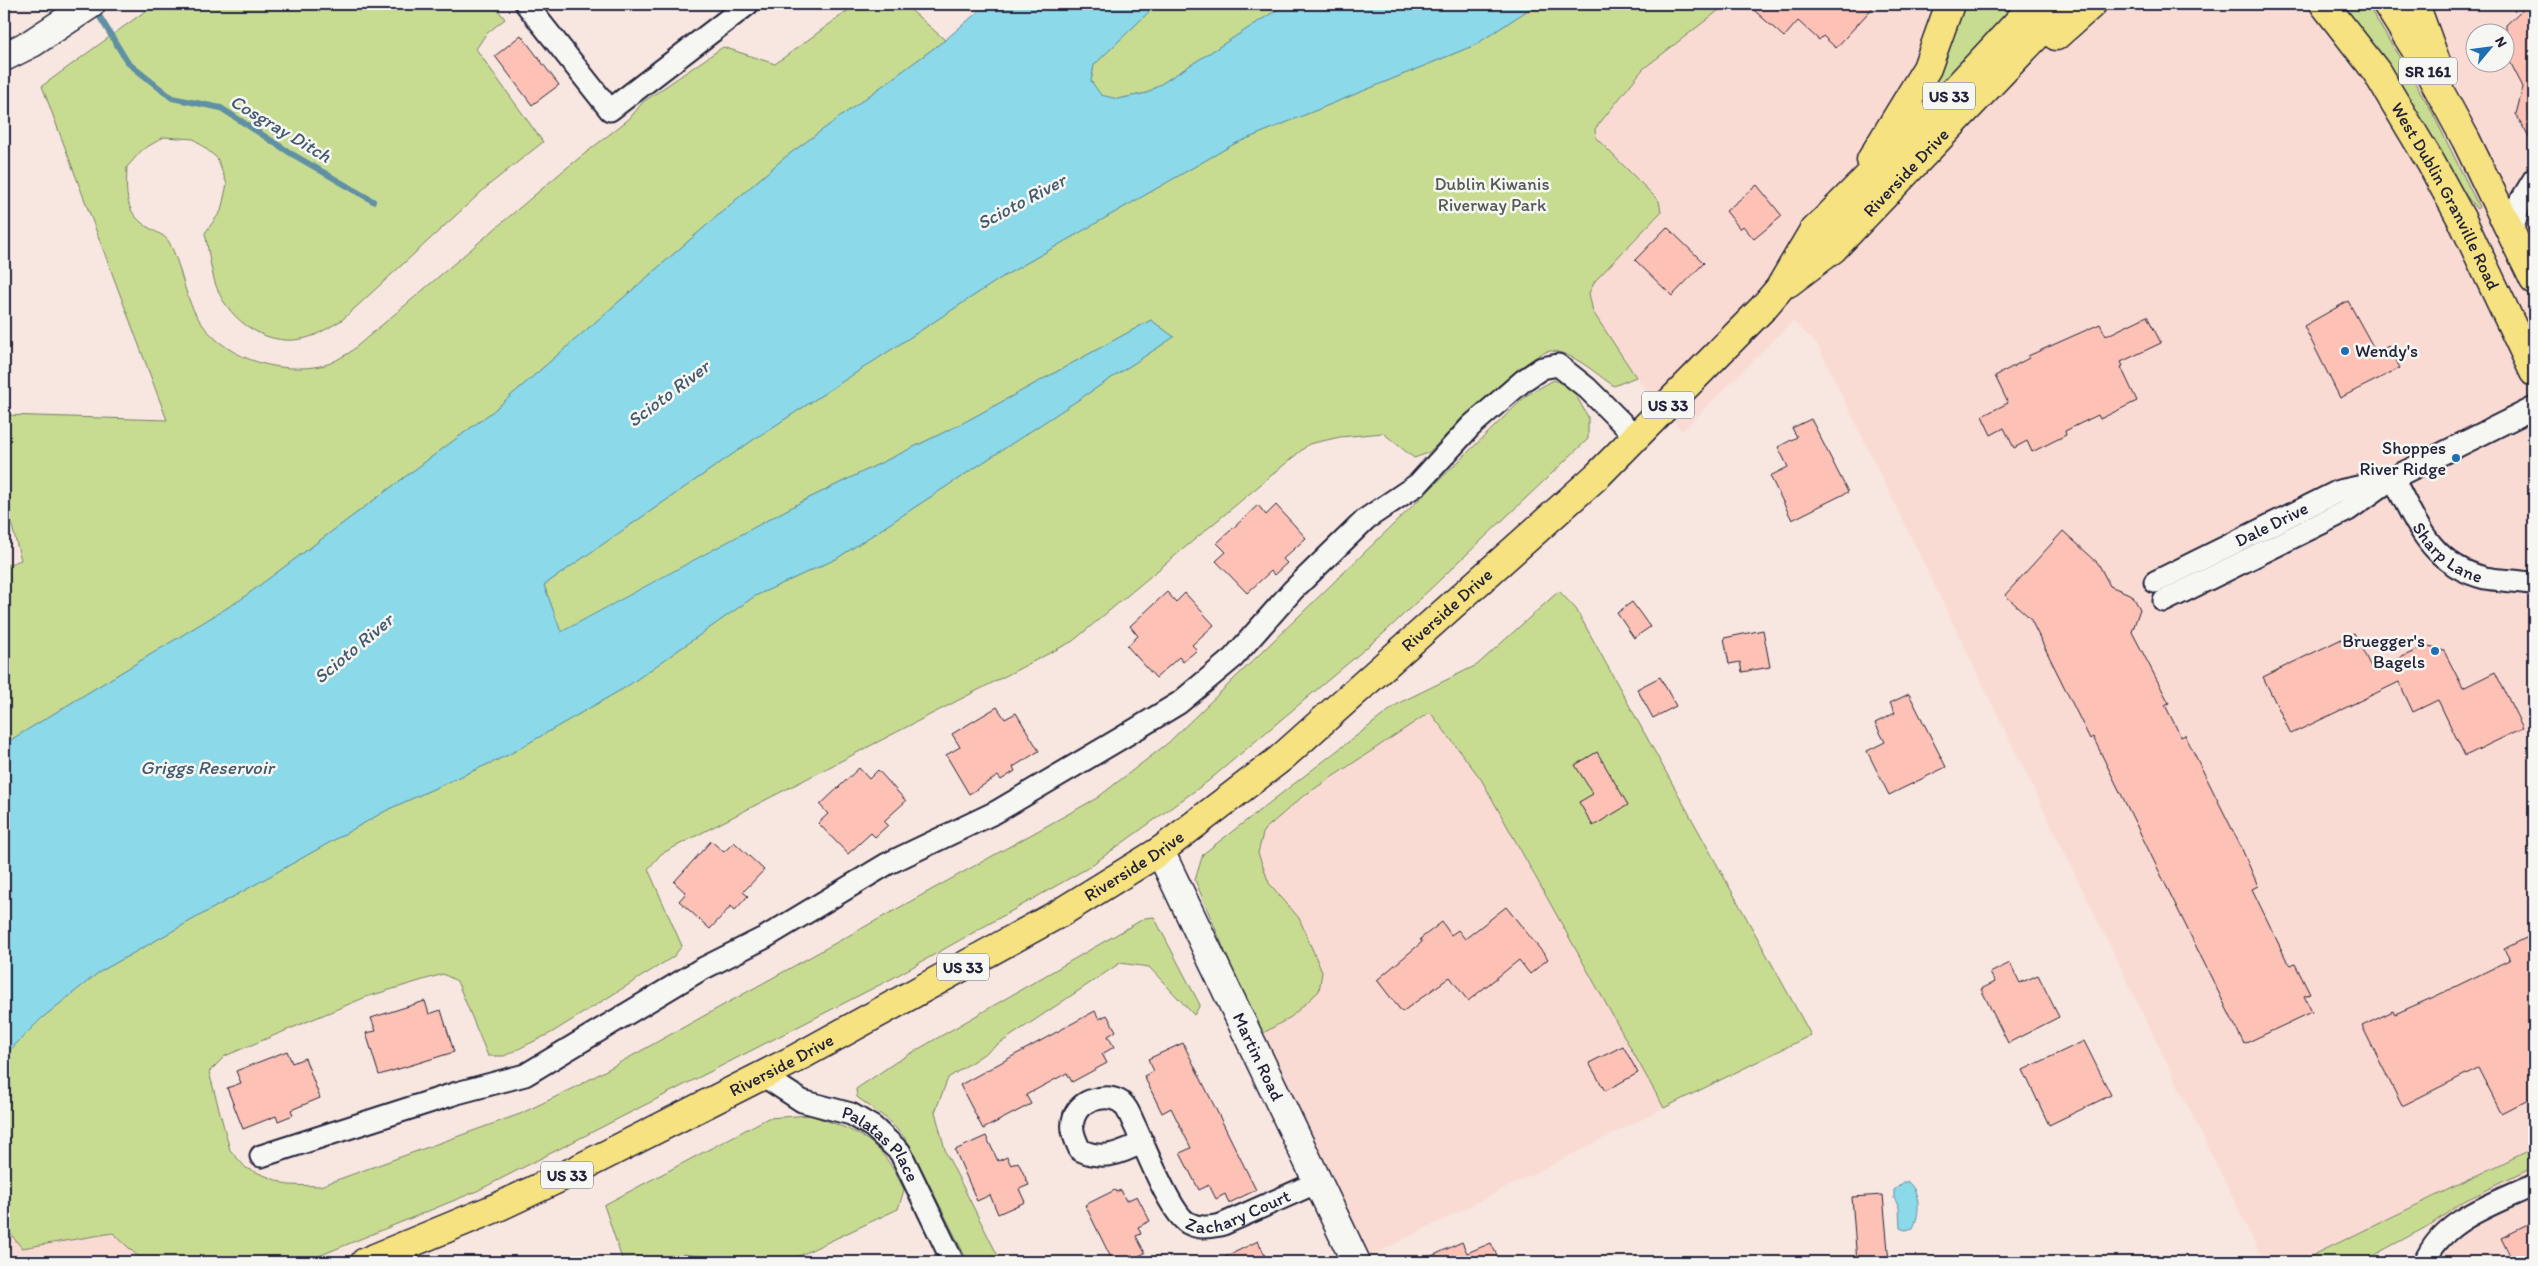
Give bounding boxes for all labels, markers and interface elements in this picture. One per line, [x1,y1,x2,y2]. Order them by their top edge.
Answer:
north arrow [2466,22,2516,72]
text: N [2491,34,2511,50]
road number: SR 161 [2399,58,2457,84]
road number: US 33 [1923,82,1975,110]
water label: Cosgray Ditch [226,89,336,168]
street label: West Dublin Granville Road [2386,98,2505,294]
street label: Riverside Drive [1858,124,1954,222]
water label: Scioto River [973,167,1072,234]
park label: Dublin Kiwanis Riverway Park [1434,173,1550,216]
place label: Wendy's [2355,340,2418,362]
marker: Wendy's [2339,345,2351,357]
water label: Scioto River [623,354,716,432]
road number: US 33 [1642,392,1694,418]
place label: Shoppes River Ridge [2359,437,2446,480]
marker: Shoppes River Ridge [2450,452,2462,464]
street label: Dale Drive [2231,497,2312,552]
street label: Sharp Lane [2408,518,2485,588]
street label: Riverside Drive [1397,564,1497,656]
water label: Scioto River [309,607,400,688]
place label: Bruegger's Bagels [2342,630,2425,673]
marker: Bruegger's Bagels [2429,645,2441,657]
water label: Griggs Reservoir [140,756,276,779]
street label: Riverside Drive [1080,826,1188,906]
road number: US 33 [937,954,989,980]
street label: Martin Road [1228,1009,1289,1105]
street label: Riverside Drive [726,1029,838,1101]
street label: Palatas Place [840,1101,924,1185]
road number: US 33 [541,1162,593,1188]
street label: Zachary Court [1182,1185,1294,1238]

